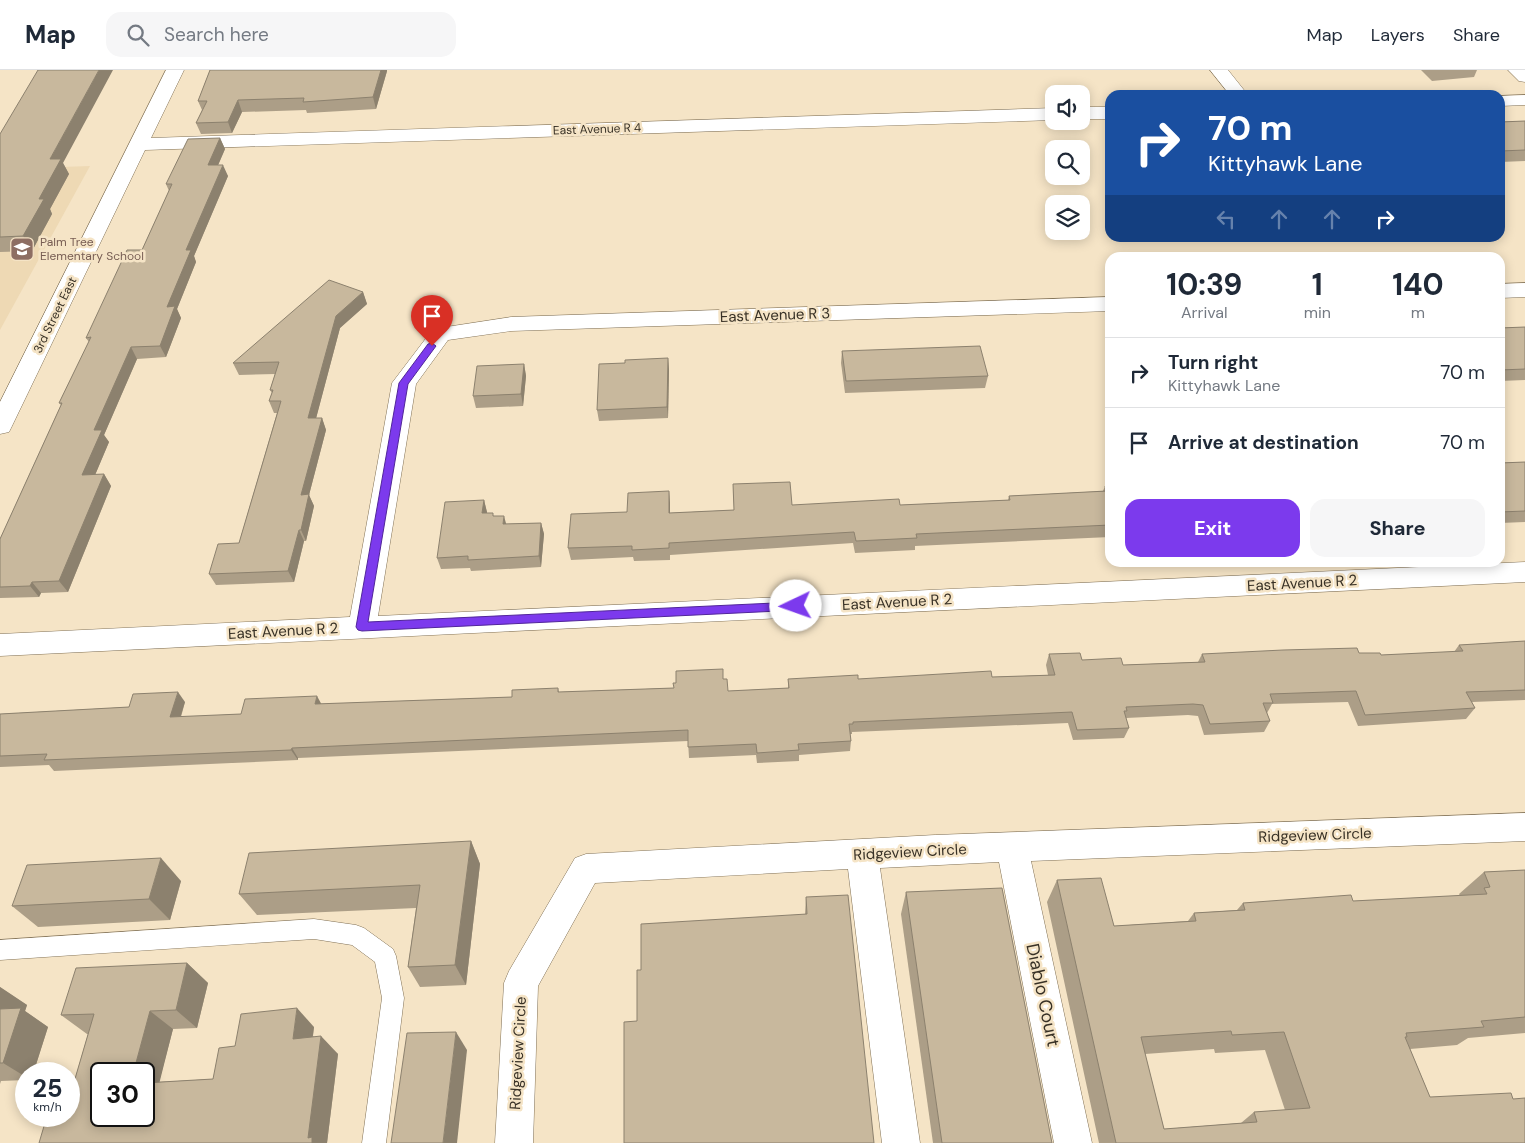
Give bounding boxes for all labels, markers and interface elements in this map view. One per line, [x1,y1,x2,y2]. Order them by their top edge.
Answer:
search box [106,12,456,57]
text: Map [25,19,76,50]
icon: search [124,21,152,49]
text: Search here [164,22,269,47]
text: Map [1307,23,1343,47]
text: Layers [1371,23,1425,47]
text: Share [1453,23,1500,47]
map controls [1045,85,1090,240]
button: sound [1045,85,1090,130]
text: 70 m [1208,105,1292,151]
icon: right [1125,110,1190,175]
street label: East Avenue R 4 [552,119,642,139]
button: search [1045,140,1090,185]
text: Kittyhawk Lane [1208,149,1362,178]
button: layers [1045,195,1090,240]
icon: left [1212,205,1240,233]
icon: ahead [1265,205,1293,233]
icon: ahead [1318,205,1346,233]
icon: right [1371,205,1399,233]
place label: Palm Tree Elementary School [40,234,144,264]
school or university icon: Palm Tree Elementary School [9,236,35,262]
text: 10:39 [1166,265,1242,304]
text: 1 [1312,265,1323,304]
text: 140 [1392,265,1444,304]
street label: 3rd Street East [30,274,81,356]
pin [411,295,453,346]
icon: arrive [418,302,446,330]
text: Arrival [1181,302,1228,323]
text: min [1304,302,1331,323]
text: m [1411,302,1425,323]
street label: East Avenue R 3 [719,303,831,327]
text: Turn right [1168,350,1258,375]
icon: right [1125,359,1153,387]
text: 70 m [1440,360,1485,385]
text: Kittyhawk Lane [1168,375,1280,396]
icon: arrive [1125,429,1153,457]
text: Arrive at destination [1168,430,1359,455]
text: 70 m [1440,430,1485,455]
button: Exit [1125,499,1300,557]
button: Share [1310,499,1485,557]
street label: East Avenue R 2 [1246,570,1358,596]
position arrow [769,579,821,631]
street label: East Avenue R 2 [841,589,953,615]
street label: East Avenue R 2 [227,618,339,644]
street label: Ridgeview Circle [1258,823,1372,847]
street label: Ridgeview Circle [853,839,967,865]
street label: Diablo Court [1020,941,1066,1049]
street label: Ridgeview Circle [505,996,531,1110]
speed limit sign: 30 [90,1062,155,1127]
text: 25 [33,1072,62,1105]
text: km/h [33,1099,62,1115]

